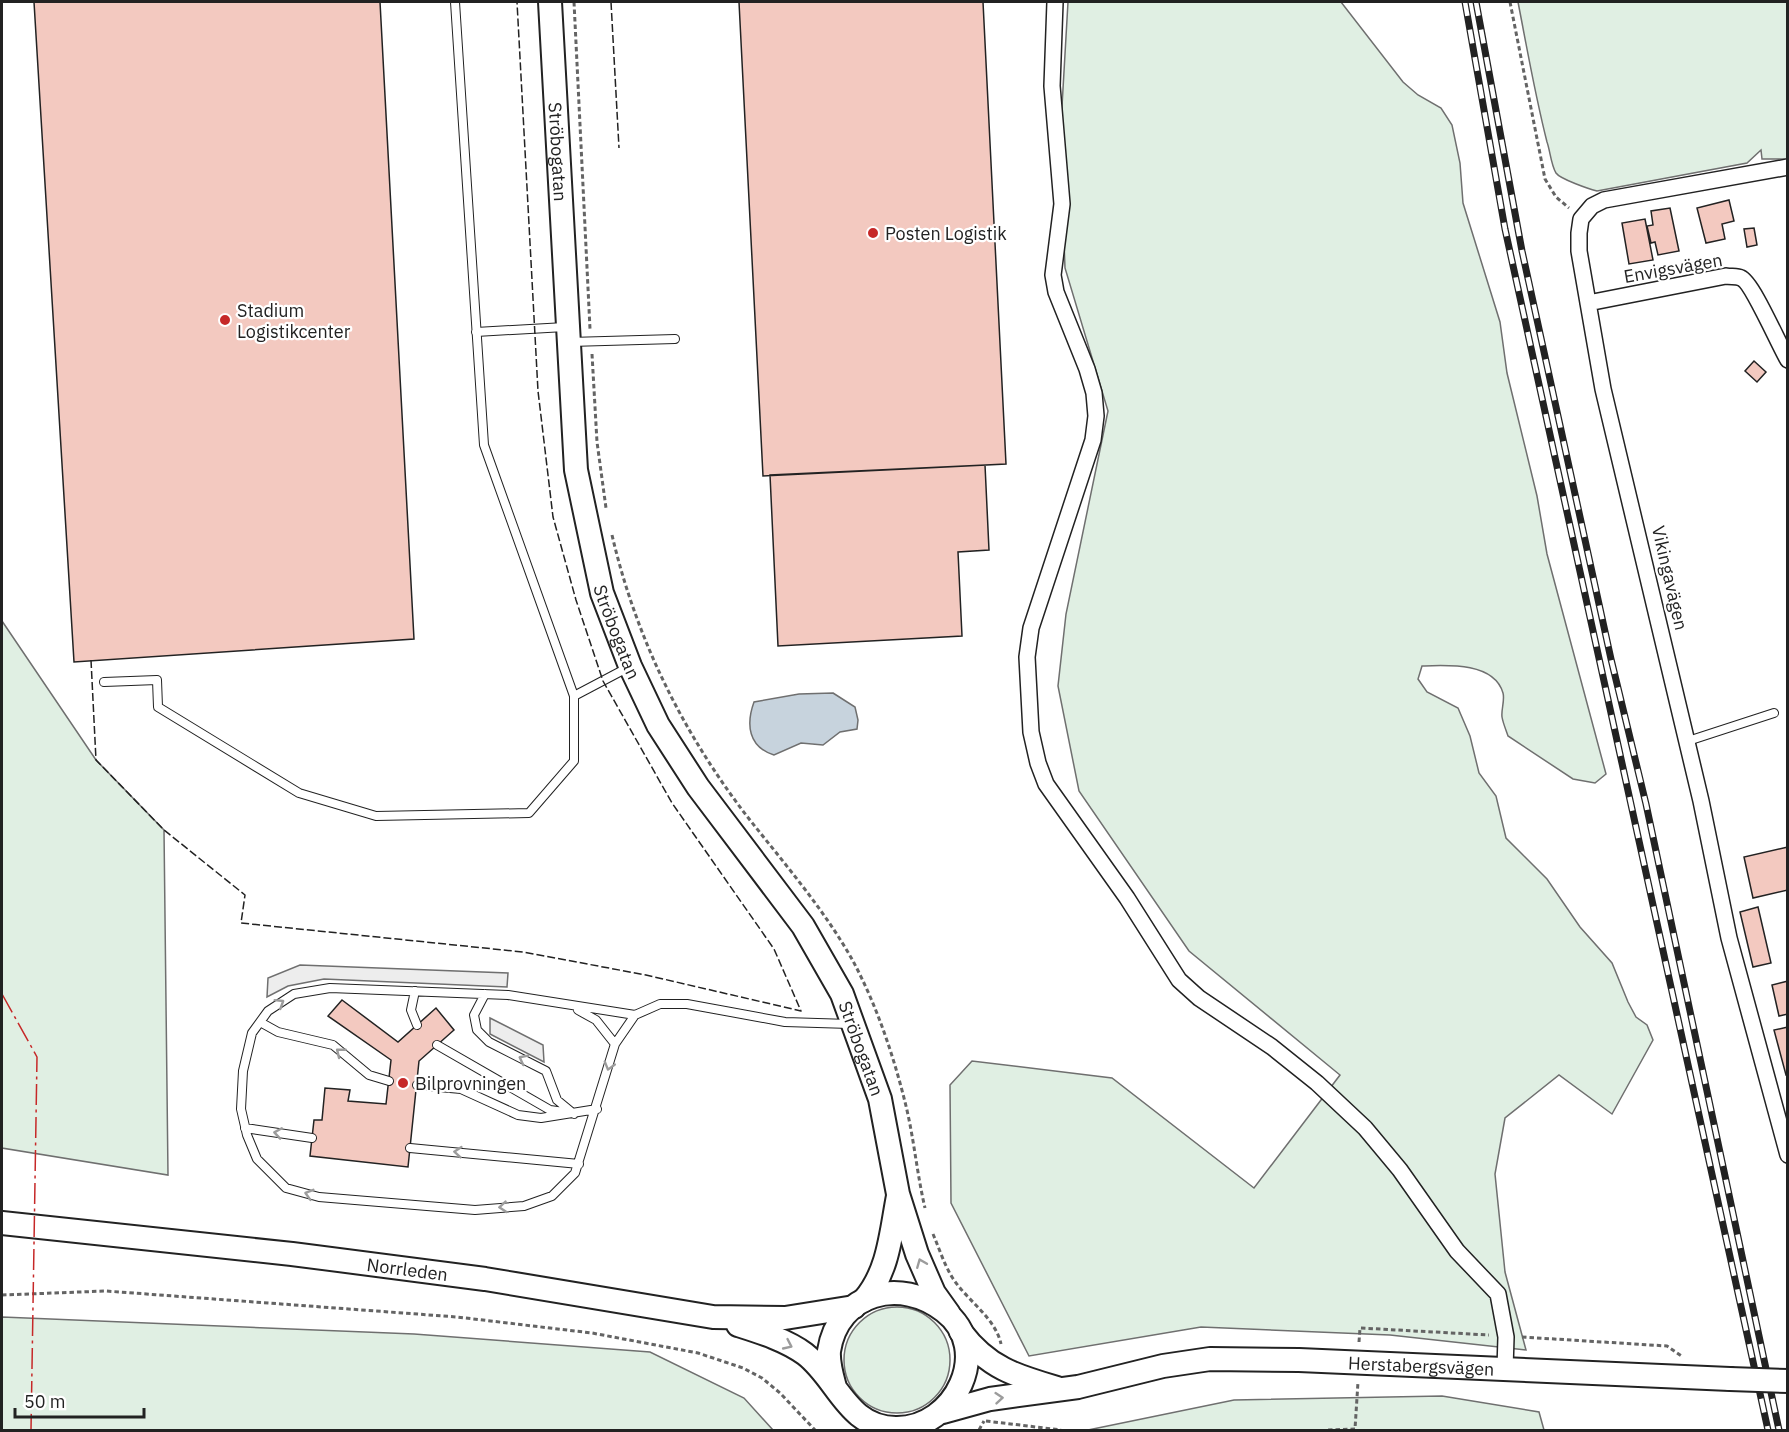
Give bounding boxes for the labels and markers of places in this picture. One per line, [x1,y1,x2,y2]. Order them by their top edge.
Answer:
place label: Posten Logistik [885,222,1007,245]
marker: Posten Logistik [866,226,880,240]
place label: Stadium Logistikcenter [237,299,351,343]
marker: Stadium Logistikcenter [218,313,232,327]
place label: Bilprovningen [415,1072,526,1095]
marker: Bilprovningen [396,1076,410,1090]

